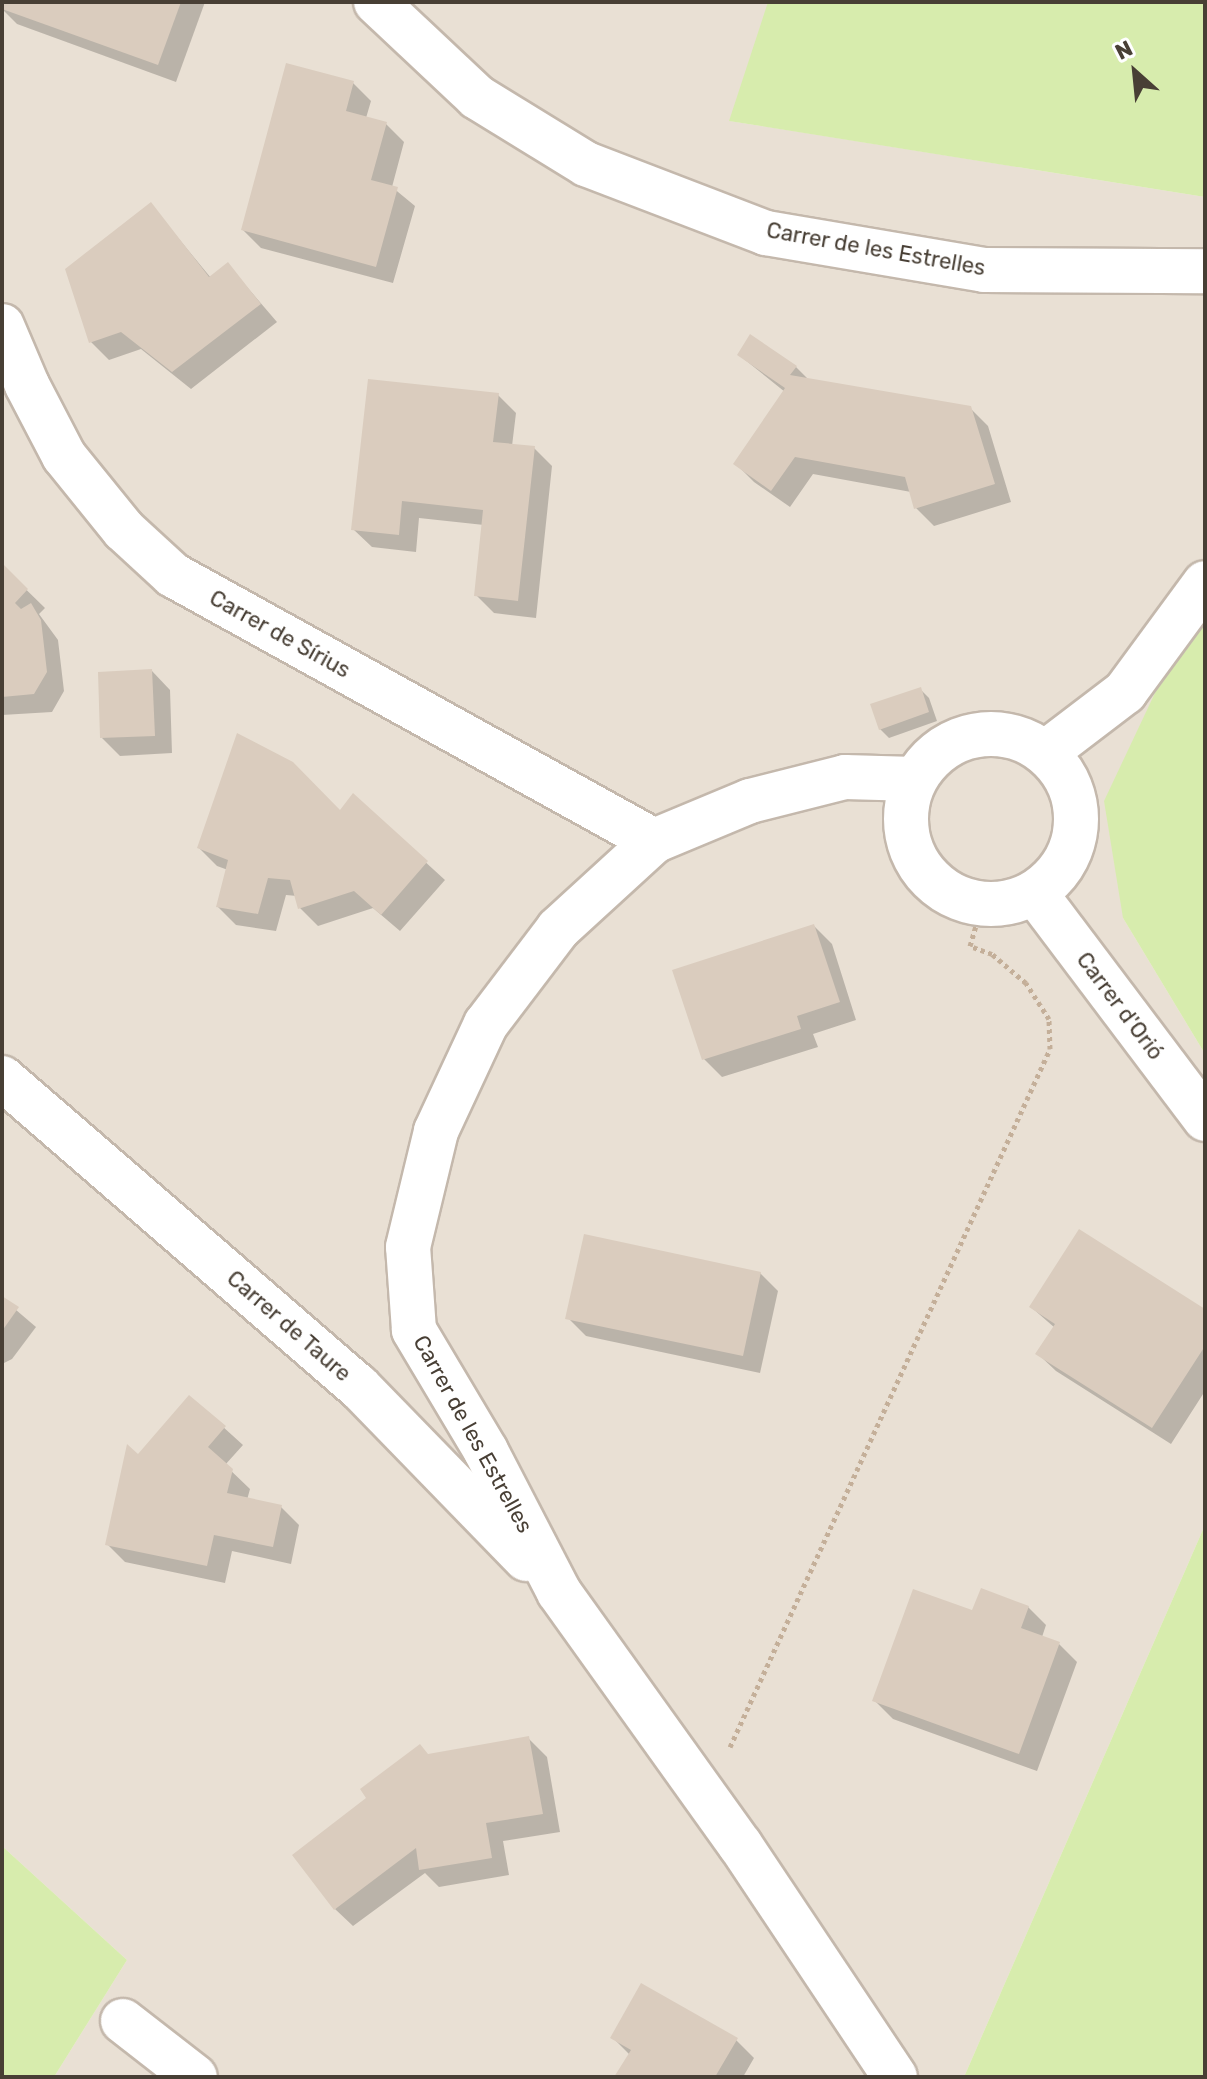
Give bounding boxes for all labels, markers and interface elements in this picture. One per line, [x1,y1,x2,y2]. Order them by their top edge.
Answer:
north arrow [1095,32,1175,112]
text: N [1111,35,1137,66]
street label: Carrer de les Estrelles [764,217,988,281]
street label: Carrer de Sírius [205,584,355,684]
street label: Carrer d'Orió [1071,947,1169,1065]
street label: Carrer de Taure [221,1265,357,1387]
street label: Carrer de les Estrelles [408,1330,538,1538]

